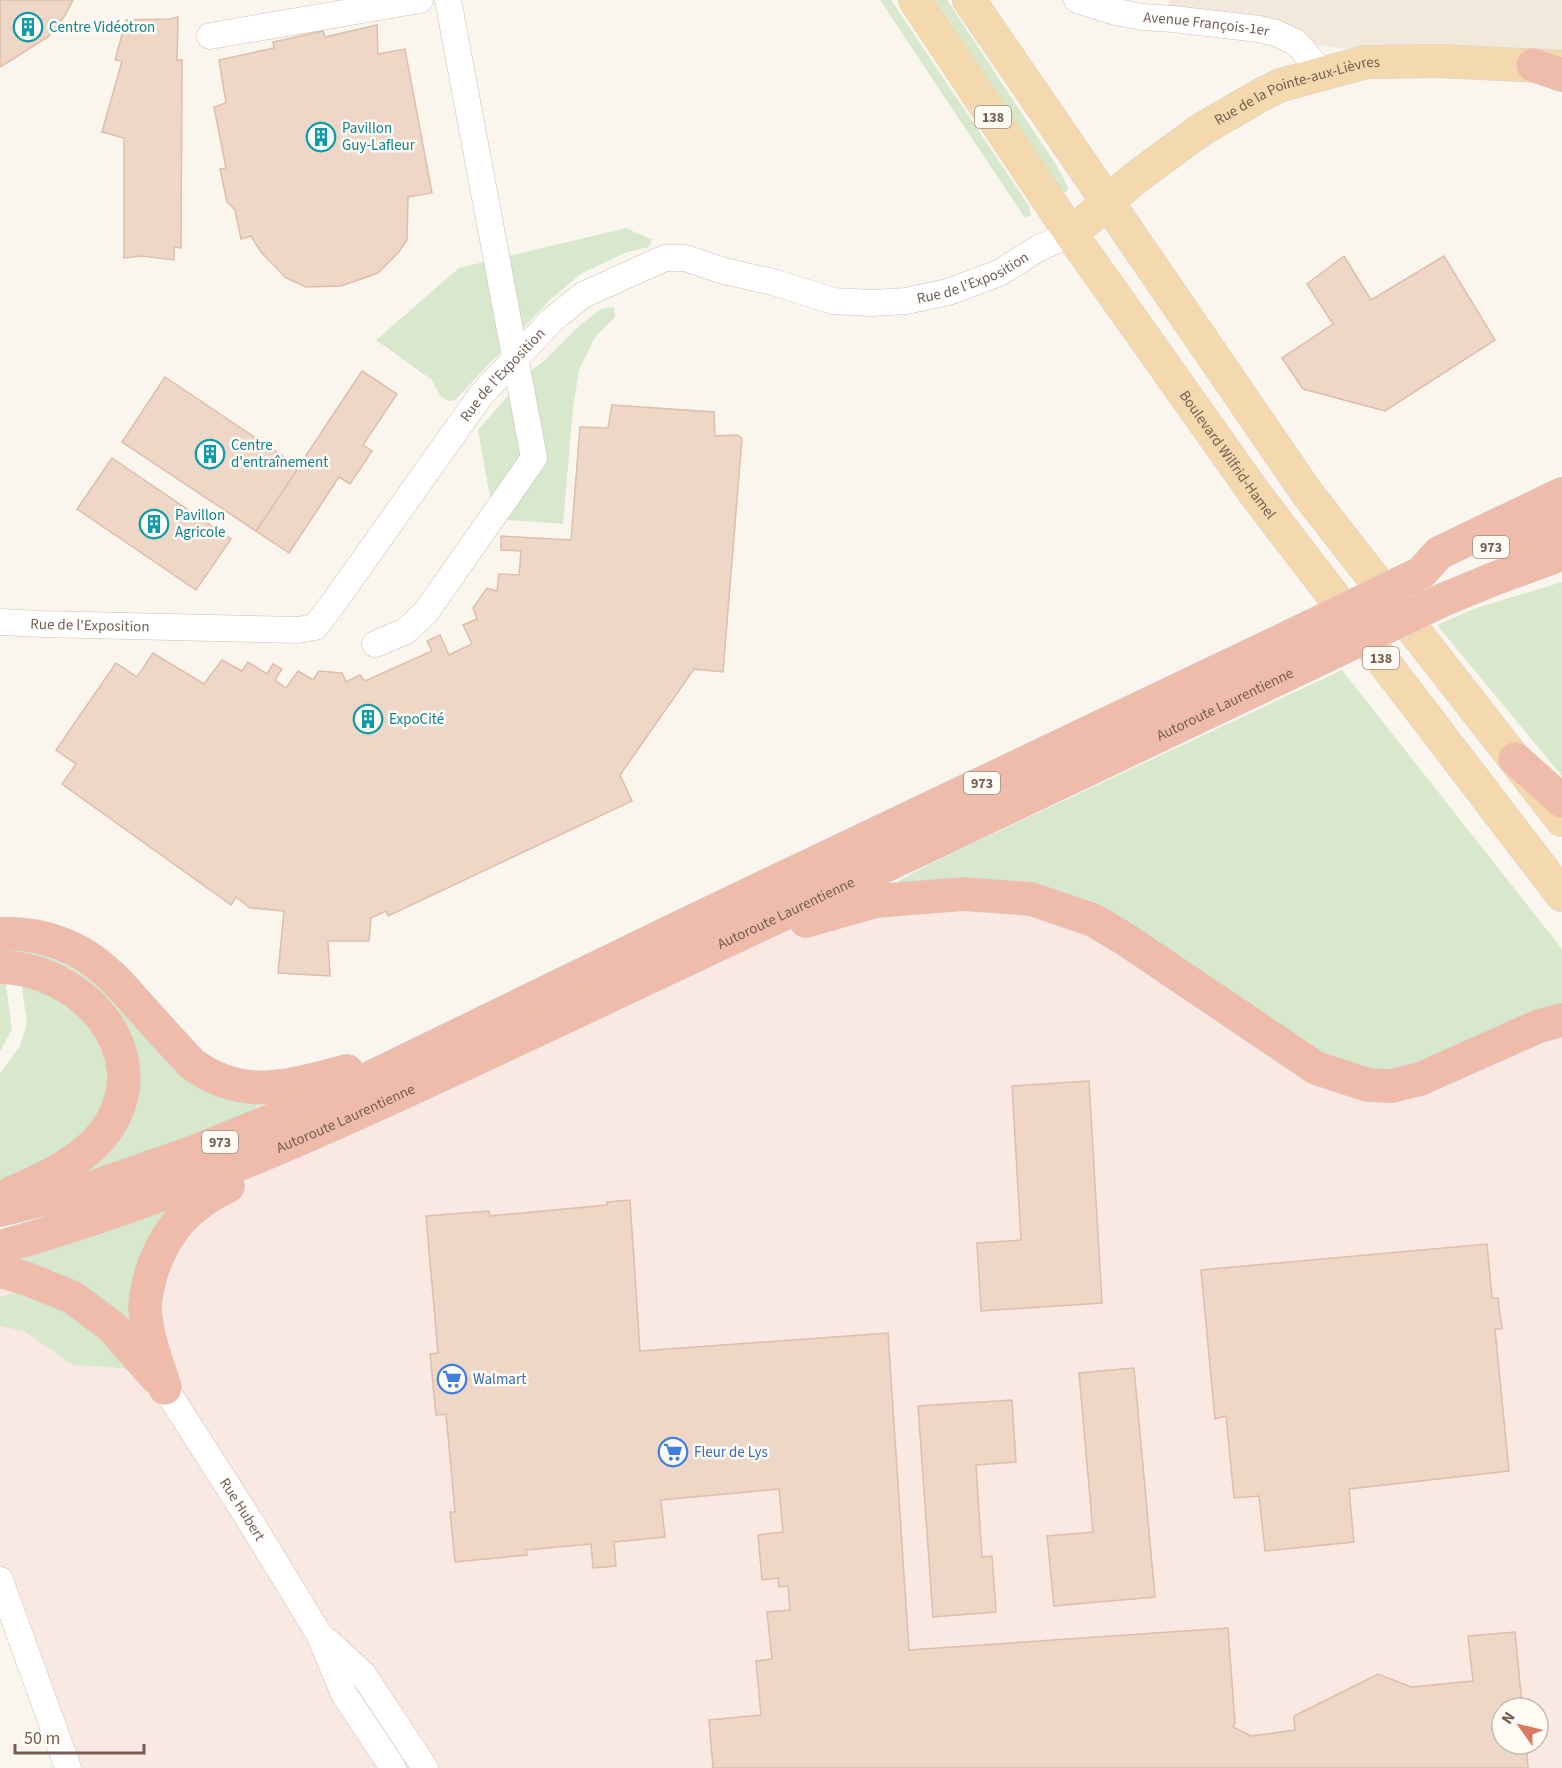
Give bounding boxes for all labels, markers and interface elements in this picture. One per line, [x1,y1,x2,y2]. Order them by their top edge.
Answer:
street label: Avenue François-1er [1143,7,1272,42]
building icon: Centre Vidéotron [12,11,44,43]
place label: Centre Vidéotron [49,17,155,38]
street label: Rue de la Pointe-aux-Lièvres [1210,52,1380,131]
road number: 138 [975,106,1011,128]
place label: Pavillon Guy-Lafleur [342,118,416,156]
building icon: Pavillon Guy-Lafleur [305,121,337,153]
street label: Rue de l'Exposition [915,247,1033,309]
street label: Rue de l'Exposition [455,324,550,426]
street label: Boulevard Wilfrid-Hamel [1174,386,1281,524]
place label: Centre d'entraînement [231,435,328,473]
building icon: Centre d'entraînement [194,438,226,470]
place label: Pavillon Agricole [175,505,226,543]
building icon: Pavillon Agricole [138,508,170,540]
road number: 973 [1473,536,1509,558]
street label: Rue de l'Exposition [30,613,150,638]
road number: 138 [1363,647,1399,669]
street label: Autoroute Laurentienne [1153,663,1297,746]
building icon: ExpoCité [352,703,384,735]
place label: ExpoCité [389,709,444,730]
road number: 973 [964,772,1000,794]
street label: Autoroute Laurentienne [714,872,858,955]
street label: Autoroute Laurentienne [273,1079,418,1159]
road number: 973 [202,1131,238,1153]
supermarket icon: Walmart [436,1363,468,1395]
place label: Walmart [473,1369,526,1390]
supermarket icon: Fleur de Lys [657,1436,689,1468]
place label: Fleur de Lys [694,1442,768,1463]
street label: Rue Hubert [214,1474,270,1545]
north arrow [1490,1696,1550,1756]
text: N [1496,1708,1520,1729]
scale bar [15,1717,144,1755]
text: 50 m [24,1726,60,1751]

